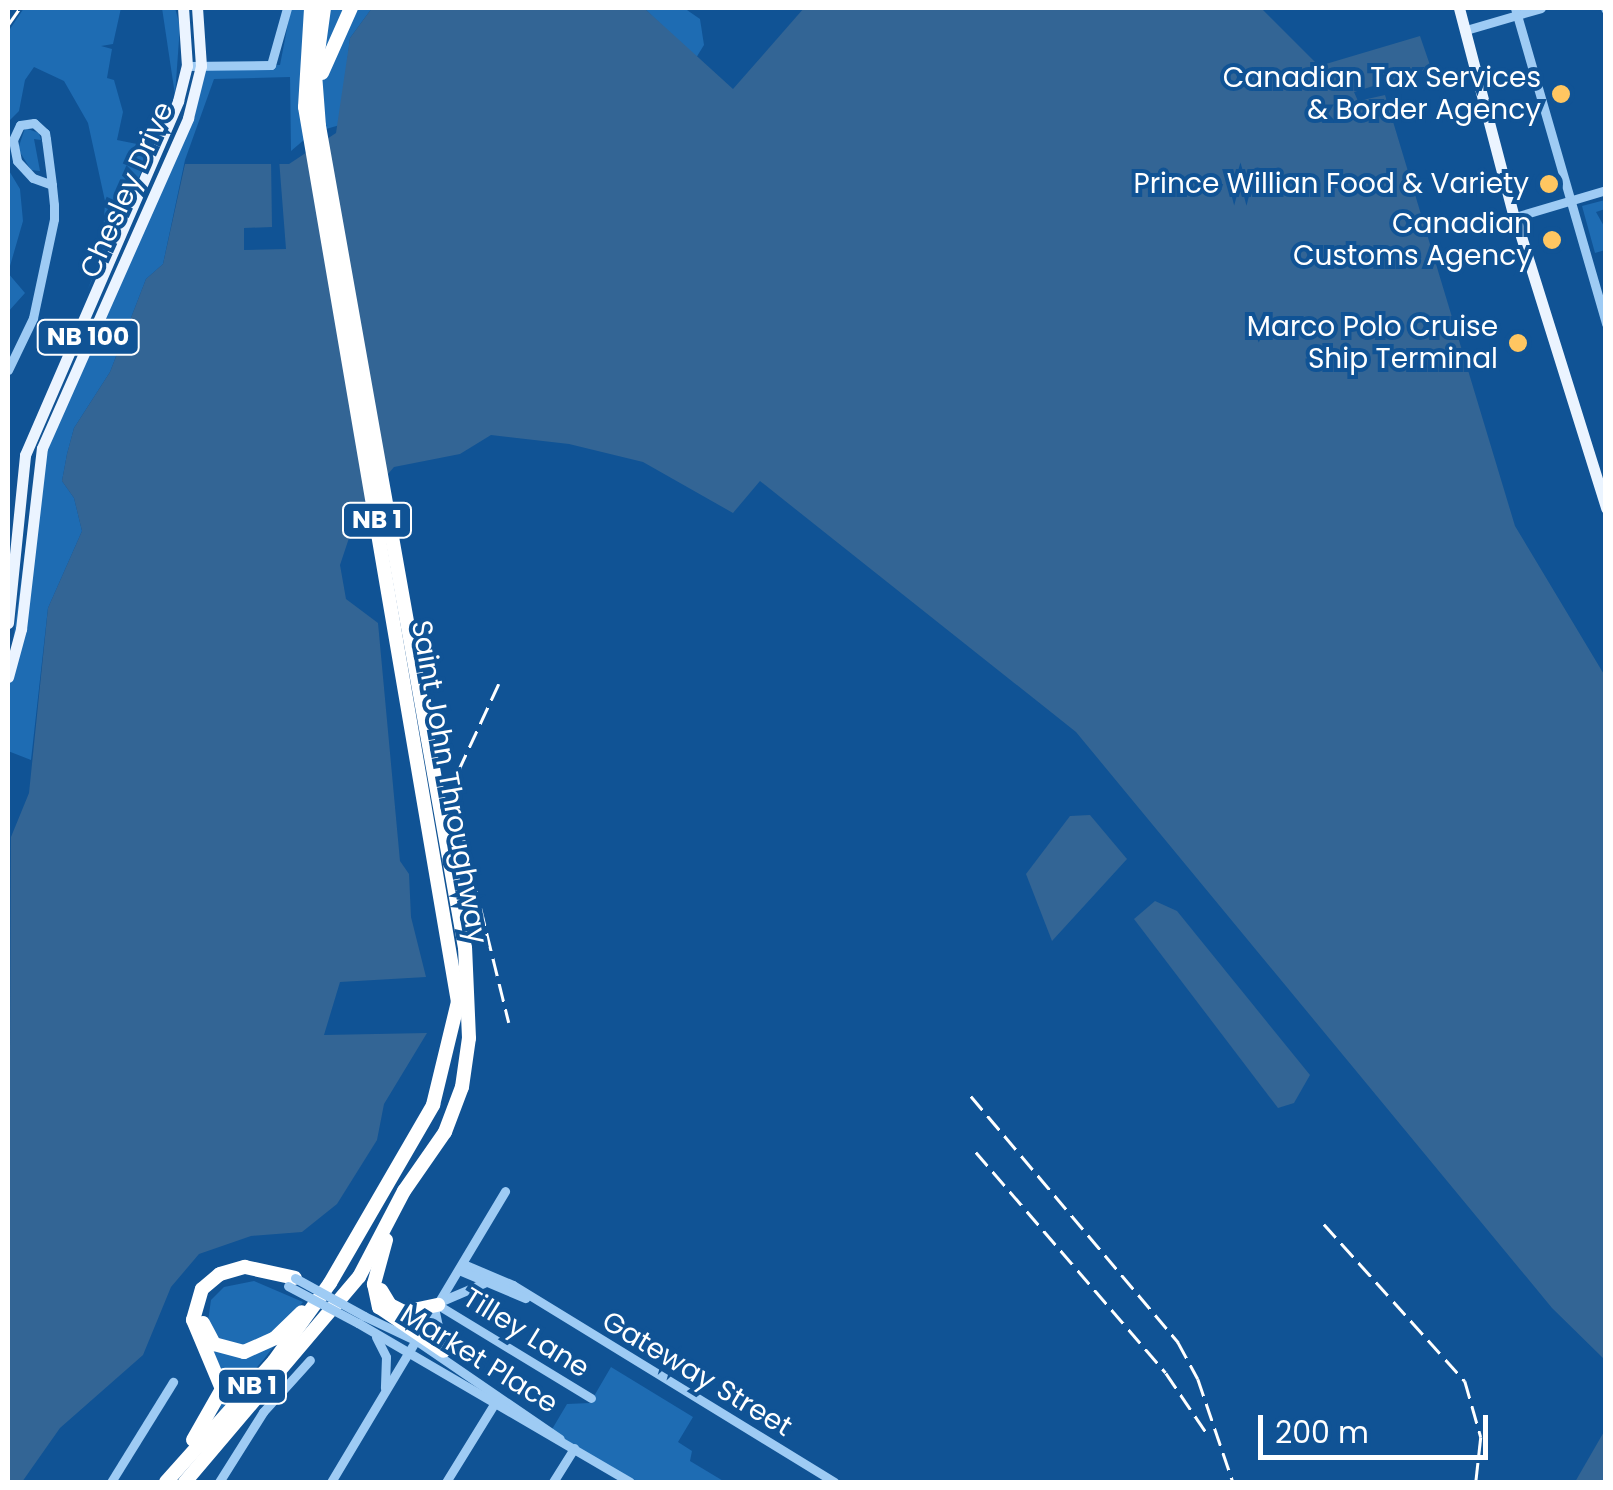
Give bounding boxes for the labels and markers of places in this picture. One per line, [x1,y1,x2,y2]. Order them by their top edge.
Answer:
place label: Canadian Tax Services & Border Agency [1223,61,1541,127]
marker: Canadian Tax Services & Border Agency [1550,83,1572,105]
place label: Prince Willian Food & Variety [1133,167,1529,201]
marker: Prince Willian Food & Variety [1538,173,1560,195]
place label: Canadian Customs Agency [1293,207,1532,273]
marker: Canadian Customs Agency [1541,229,1563,251]
place label: Marco Polo Cruise Ship Terminal [1247,310,1498,376]
marker: Marco Polo Cruise Ship Terminal [1507,332,1529,354]

